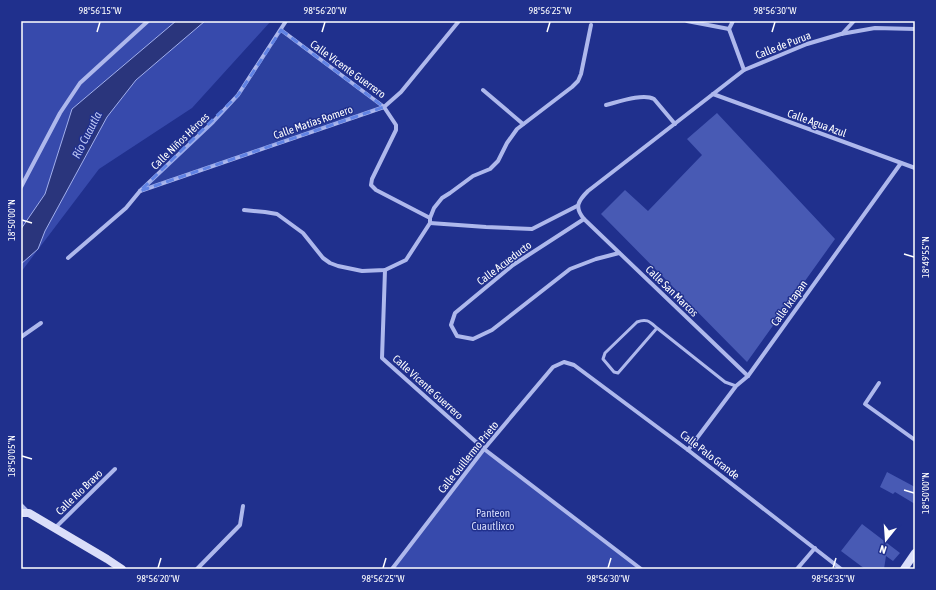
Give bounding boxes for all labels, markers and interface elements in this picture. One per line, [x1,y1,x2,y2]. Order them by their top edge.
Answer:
text: 98°56'15"W [78,5,122,16]
text: 98°56'20"W [303,5,347,16]
text: 98°56'25"W [528,5,572,16]
text: 98°56'30"W [753,5,797,16]
street label: Calle de Purua [754,29,812,61]
street label: Calle Vicente Guerrero [308,38,388,100]
street label: Calle Matías Romero [272,103,354,141]
street label: Calle Agua Azul [786,107,848,139]
water label: Río Cuautla [69,109,105,161]
street label: Calle Niños Héroes [149,110,212,172]
text: 18°50'00"N [6,199,17,241]
text: 18°49'55"N [920,236,931,278]
street label: Calle Acueducto [475,239,533,287]
street label: Calle San Marcos [643,263,701,319]
street label: Calle Ixtapan [768,278,810,328]
street label: Calle Vicente Guerrero [390,352,466,422]
street label: Calle Guillermo Prieto [435,419,501,495]
street label: Calle Palo Grande [678,428,742,482]
text: 18°50'05"N [6,435,17,477]
street label: Calle Río Bravo [53,467,105,517]
text: 18°50'00"N [920,472,931,514]
park label: Panteon Cuautlixco [472,507,514,532]
north arrow [866,520,906,560]
text: N [878,543,888,556]
text: 98°56'20"W [136,573,180,584]
text: 98°56'25"W [361,573,405,584]
text: 98°56'30"W [586,573,630,584]
text: 98°56'35"W [811,573,855,584]

